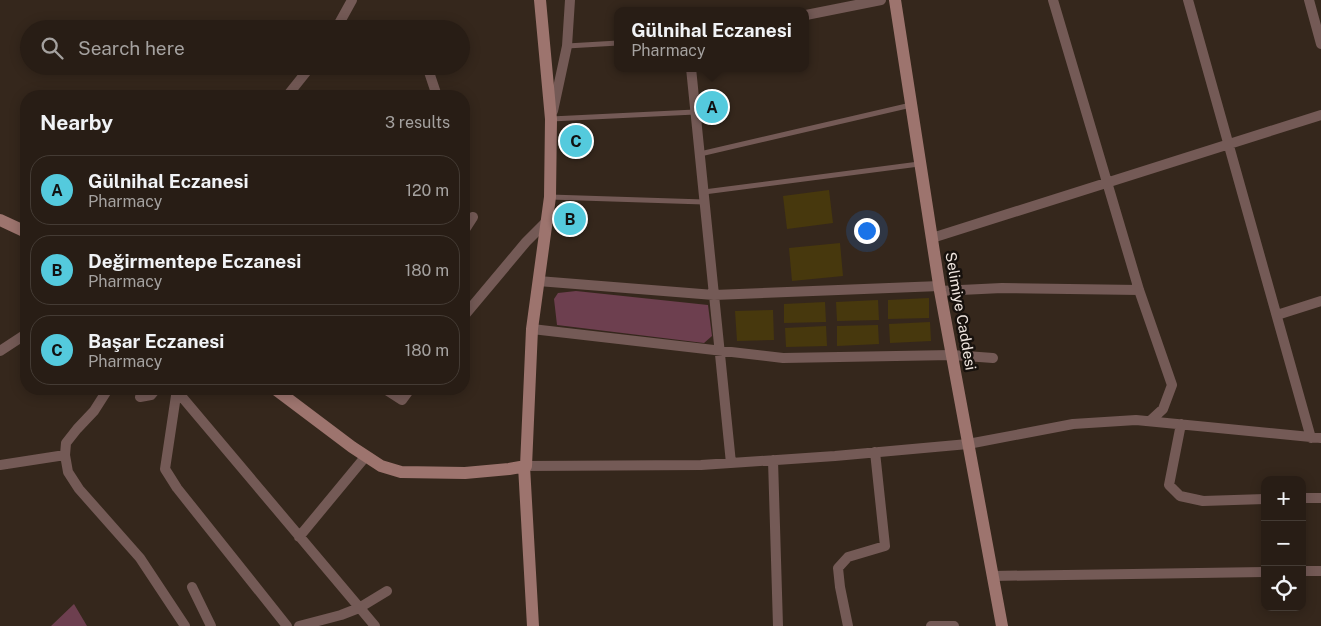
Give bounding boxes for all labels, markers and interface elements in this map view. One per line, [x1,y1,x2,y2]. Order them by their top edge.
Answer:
popup [614,7,809,72]
text: Gülnihal Eczanesi [631,19,792,41]
search box [20,20,470,75]
icon: search [38,34,66,62]
text: Search here [78,37,185,59]
text: Pharmacy [631,41,705,60]
pin: A [696,88,728,126]
text: Nearby [40,110,113,135]
text: 3 results [385,113,450,132]
pin: C [560,122,592,160]
text: Gülnihal Eczanesi [88,170,249,192]
text: A [51,181,63,200]
text: 120 m [405,181,449,200]
text: Pharmacy [88,192,162,211]
pin: B [554,200,586,238]
your location [854,218,880,244]
text: Değirmentepe Eczanesi [88,250,301,272]
street label: Selimiye Caddesi [942,251,980,371]
text: B [52,261,62,280]
text: 180 m [405,261,449,280]
text: Pharmacy [88,272,162,291]
text: Başar Eczanesi [88,330,224,352]
text: C [51,341,63,360]
text: 180 m [405,341,449,360]
text: Pharmacy [88,352,162,371]
map controls [1261,476,1306,611]
button: + [1261,476,1306,521]
button: − [1261,521,1306,566]
button: locate [1261,566,1306,611]

